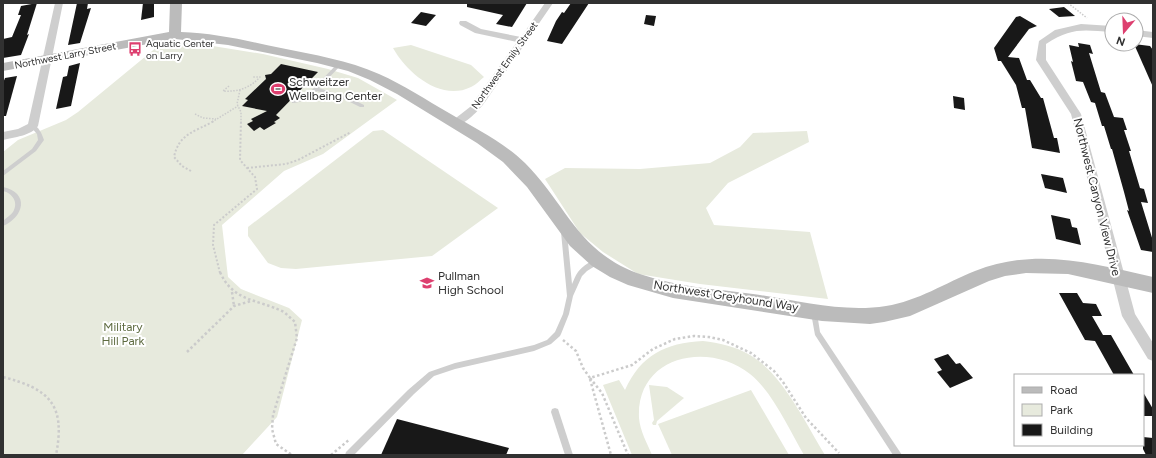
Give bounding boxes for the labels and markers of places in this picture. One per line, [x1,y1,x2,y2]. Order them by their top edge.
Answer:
place label: Aquatic Center on Larry [146,37,215,62]
bus stop icon: Aquatic Center on Larry [127,41,143,57]
place label: Schweitzer Wellbeing Center [289,75,382,103]
sports icon: Schweitzer Wellbeing Center [270,81,286,97]
place label: Pullman High School [438,269,504,297]
school or university icon: Pullman High School [419,275,435,291]

